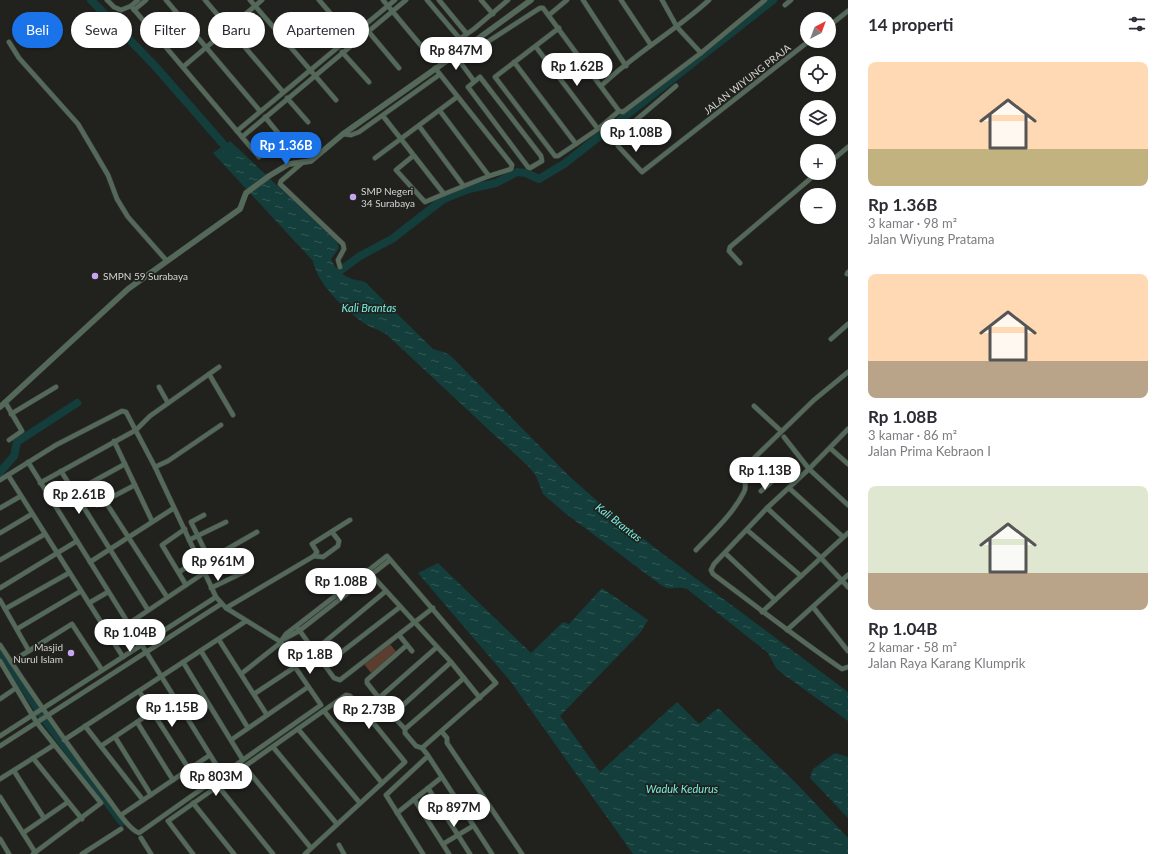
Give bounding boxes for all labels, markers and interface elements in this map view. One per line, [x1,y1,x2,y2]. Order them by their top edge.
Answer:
chip: Beli [12,12,63,48]
chip: Sewa [71,12,132,48]
chip: Filter [140,12,200,48]
chip: Baru [208,12,265,48]
chip: Apartemen [273,12,369,48]
north arrow [800,12,836,48]
map controls [800,12,836,224]
icon: filters [1126,13,1148,35]
text: 14 properti [868,14,953,35]
pin: Rp 847M [419,37,493,71]
street label: JALAN WIYUNG PRAJA [701,41,793,117]
text: Rp 847M [429,42,483,58]
pin: Rp 1.62B [536,53,618,87]
button: locate [800,56,836,92]
text: Rp 1.62B [550,58,604,74]
icon: home [972,88,1044,160]
button: layers [800,100,836,136]
pin: Rp 1.08B [595,119,677,153]
text: Rp 1.08B [609,124,663,140]
pin: Rp 1.36B [245,132,327,166]
text: Rp 1.36B [259,137,313,153]
button: + [800,144,836,180]
place label: SMP Negeri 34 Surabaya [361,185,415,209]
button: − [800,188,836,224]
marker: SMP Negeri 34 Surabaya [348,192,358,202]
text: Rp 1.36B [868,194,937,215]
text: 3 kamar · 98 m² [868,215,957,231]
text: Jalan Wiyung Pratama [868,231,994,247]
place label: SMPN 59 Surabaya [103,270,188,282]
marker: SMPN 59 Surabaya [90,271,100,281]
icon: home [972,300,1044,372]
water label: Kali Brantas [342,301,397,314]
text: Rp 1.08B [868,406,937,427]
text: 3 kamar · 86 m² [868,427,957,443]
text: Jalan Prima Kebraon I [868,443,991,459]
pin: Rp 1.13B [724,457,806,491]
text: Rp 1.13B [738,462,792,478]
pin: Rp 2.61B [38,481,120,515]
text: Rp 2.61B [52,486,106,502]
water label: Kali Brantas [593,500,645,544]
icon: home [972,512,1044,584]
pin: Rp 961M [181,548,255,582]
text: Rp 961M [191,553,245,569]
pin: Rp 1.08B [300,568,382,602]
text: Rp 1.08B [314,573,368,589]
text: Rp 1.04B [868,618,937,639]
pin: Rp 1.04B [89,619,171,653]
text: Rp 1.04B [103,624,157,640]
text: 2 kamar · 58 m² [868,639,957,655]
place label: Masjid Nurul Islam [13,641,63,665]
pin: Rp 1.8B [273,641,347,675]
text: Rp 1.8B [287,646,333,662]
marker: Masjid Nurul Islam [66,648,76,658]
text: Jalan Raya Karang Klumprik [868,655,1025,671]
pin: Rp 1.15B [131,694,213,728]
pin: Rp 2.73B [328,696,410,730]
text: Rp 1.15B [145,699,199,715]
text: Rp 2.73B [342,701,396,717]
pin: Rp 803M [179,763,253,797]
text: Rp 803M [189,768,243,784]
water label: Waduk Kedurus [646,782,719,795]
pin: Rp 897M [417,794,491,828]
text: Rp 897M [427,799,481,815]

